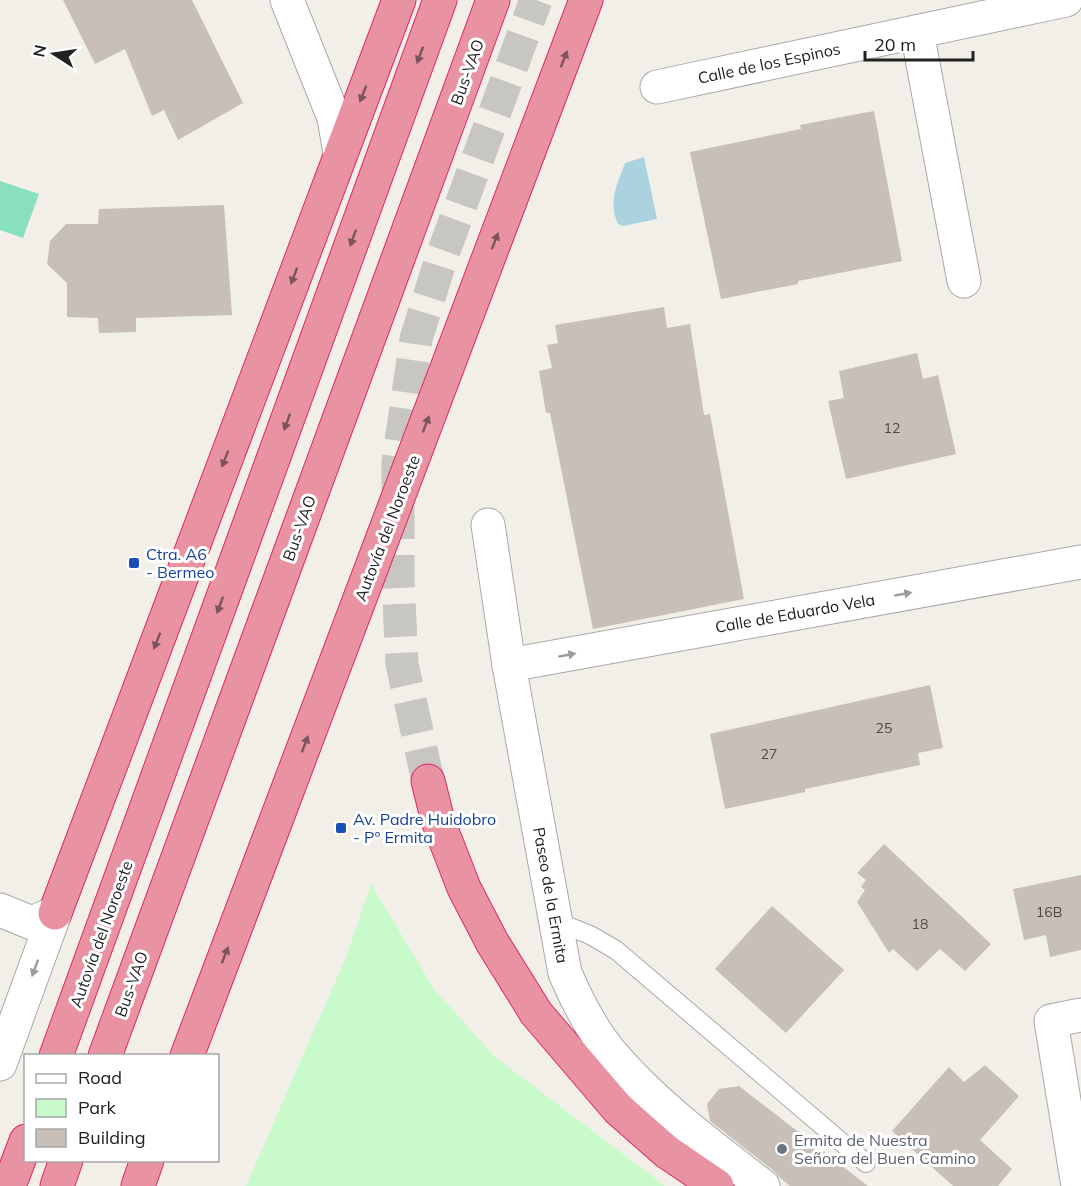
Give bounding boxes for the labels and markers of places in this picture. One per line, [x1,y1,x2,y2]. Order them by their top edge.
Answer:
place label: Ctra. A6 - Bermeo [146,544,214,582]
marker: Ctra. A6 - Bermeo [127,556,141,570]
place label: Av. Padre Huidobro - Pº Ermita [353,809,496,847]
marker: Av. Padre Huidobro - Pº Ermita [334,821,348,835]
place label: Ermita de Nuestra Señora del Buen Camino [794,1130,976,1168]
marker: Ermita de Nuestra Señora del Buen Camino [775,1142,789,1156]

